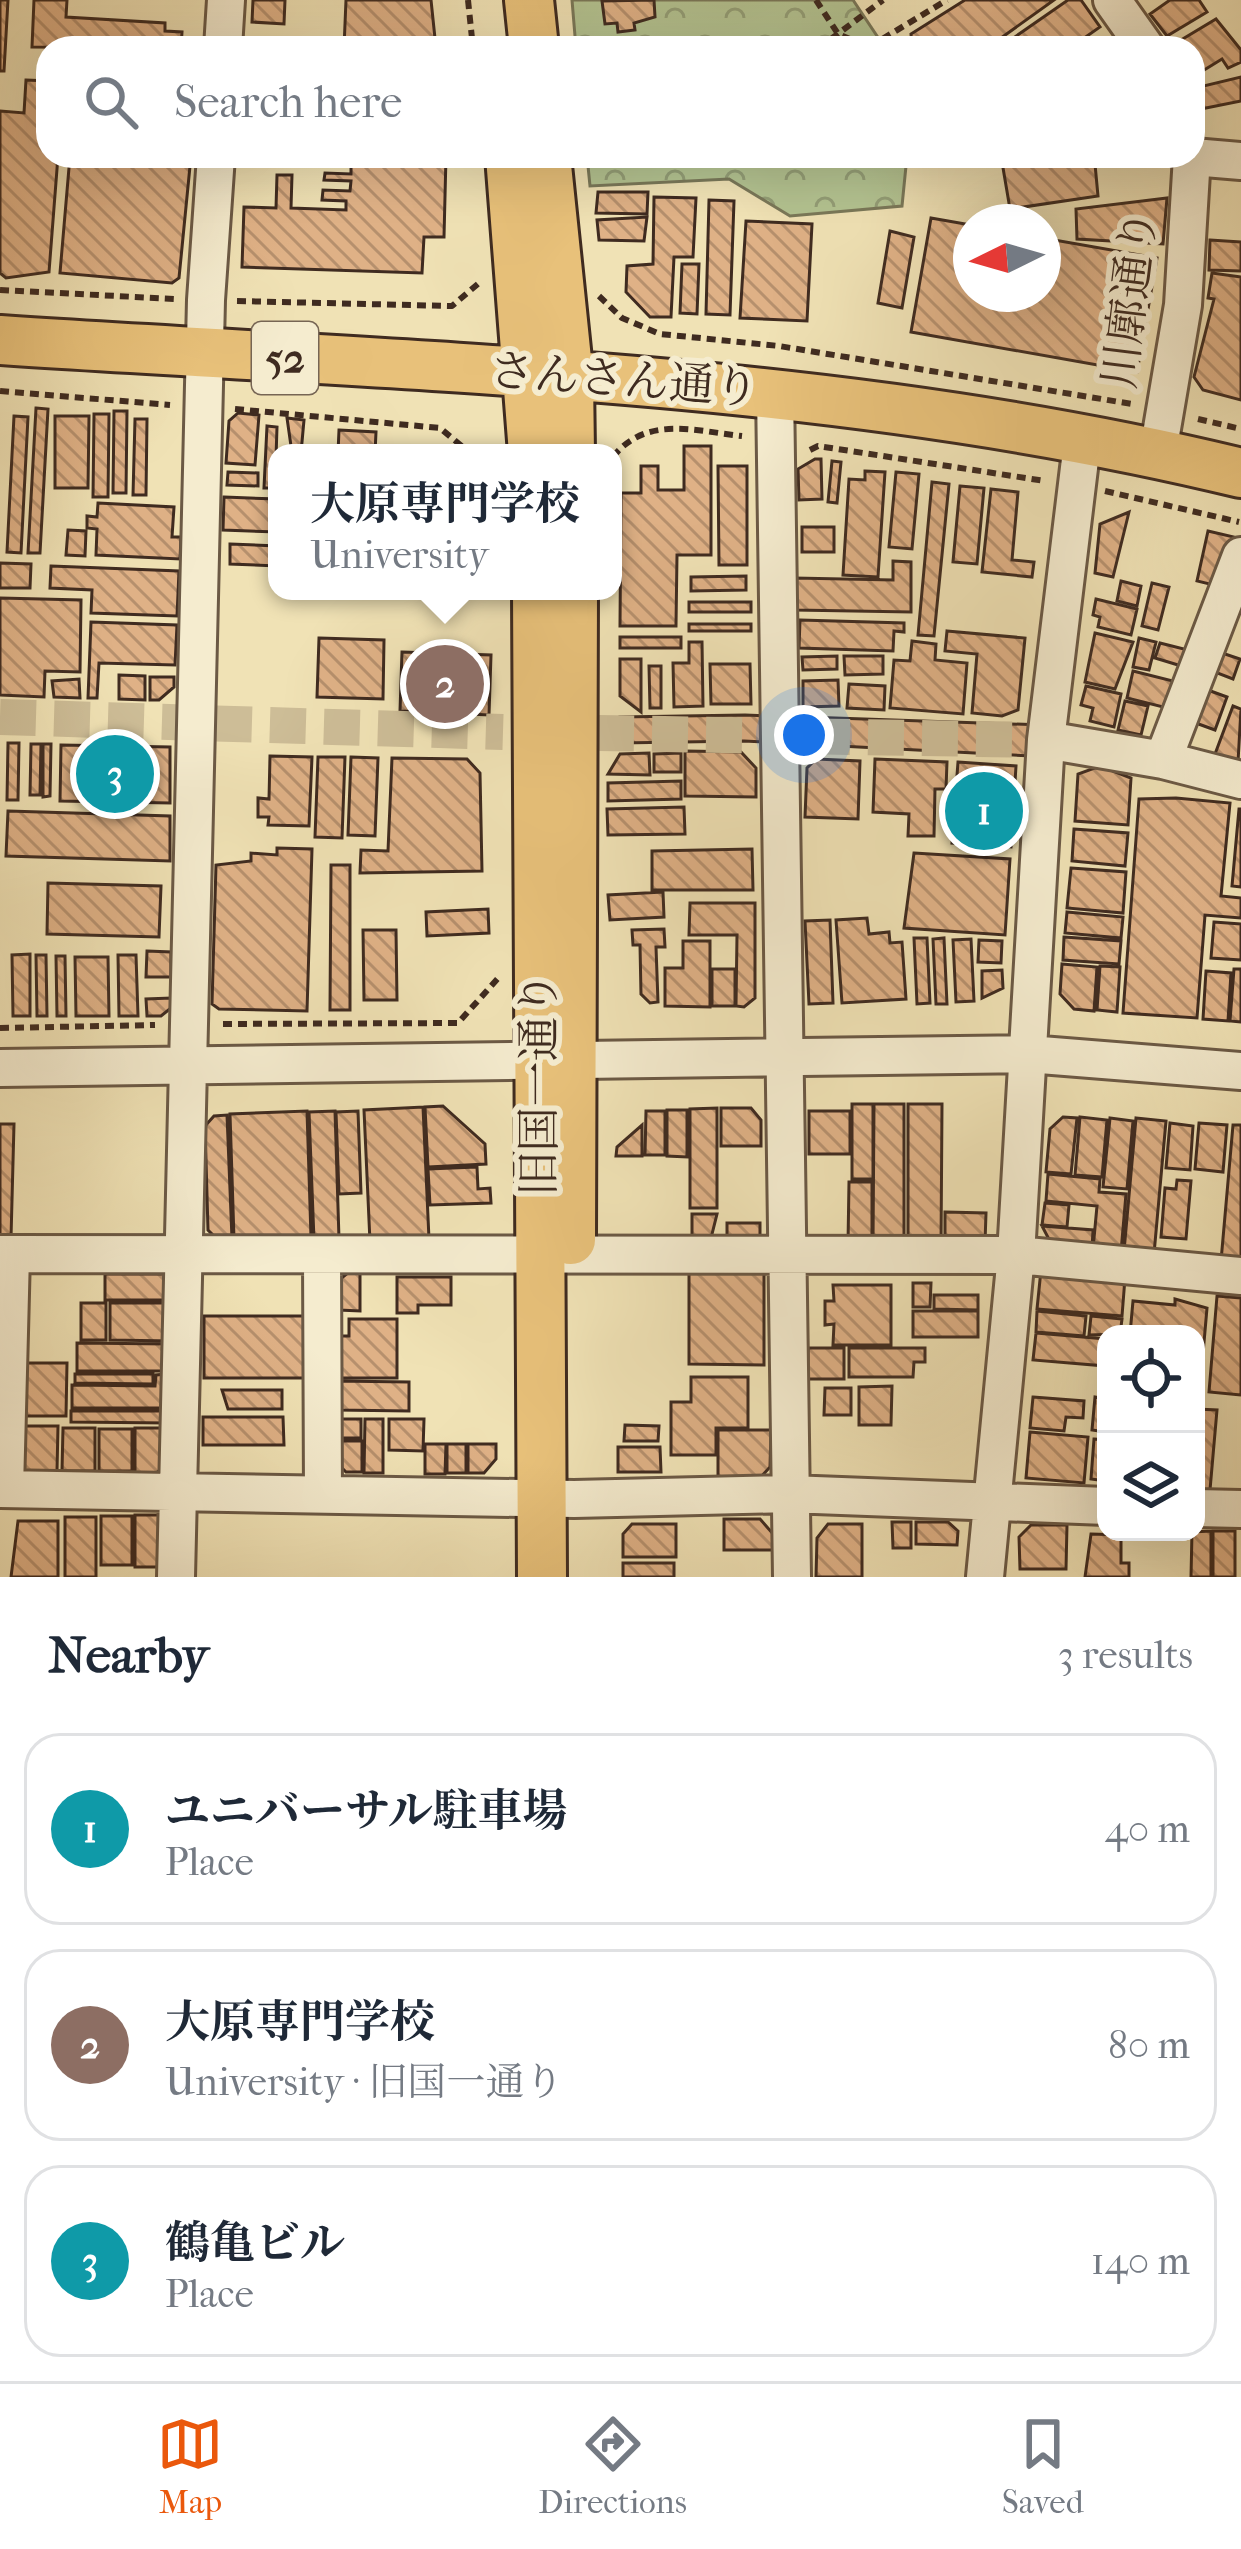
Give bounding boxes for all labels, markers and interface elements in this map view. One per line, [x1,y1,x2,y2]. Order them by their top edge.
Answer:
search box [36,36,1205,168]
icon: search [78,69,144,135]
text: Search here [174,76,402,129]
north arrow [953,204,1061,312]
street label: 川廓通り [1093,206,1167,392]
road number: 52 [252,322,318,394]
street label: さんさん通り [487,344,761,416]
popup [268,444,622,600]
text: 大原専門学校 [310,478,580,531]
text: University [310,532,489,578]
pin: 2 [406,639,484,729]
your location [774,705,834,765]
pin: 3 [76,729,154,819]
pin: 1 [945,766,1023,856]
street label: 旧国一通り [513,971,566,1197]
map controls [1097,1325,1205,1541]
button: locate [1097,1325,1205,1433]
button: layers [1097,1433,1205,1541]
text: Nearby [48,1625,209,1685]
text: 3 results [1058,1632,1193,1678]
text: ユニバーサル駐車場 [165,1785,568,1838]
text: 1 [83,1806,97,1852]
text: 40 m [1105,1806,1190,1852]
text: Place [165,1839,254,1885]
text: 大原専門学校 [165,1996,435,2049]
text: 2 [80,2022,100,2068]
text: 80 m [1108,2022,1190,2068]
text: University · 旧国一通り [165,2059,563,2105]
text: 鶴亀ビル [165,2217,345,2270]
text: 3 [82,2238,98,2284]
text: 140 m [1091,2238,1190,2284]
text: Place [165,2271,254,2317]
tab: Map [157,2411,223,2522]
tab: Directions [538,2411,687,2522]
tab: Saved [1002,2411,1084,2522]

